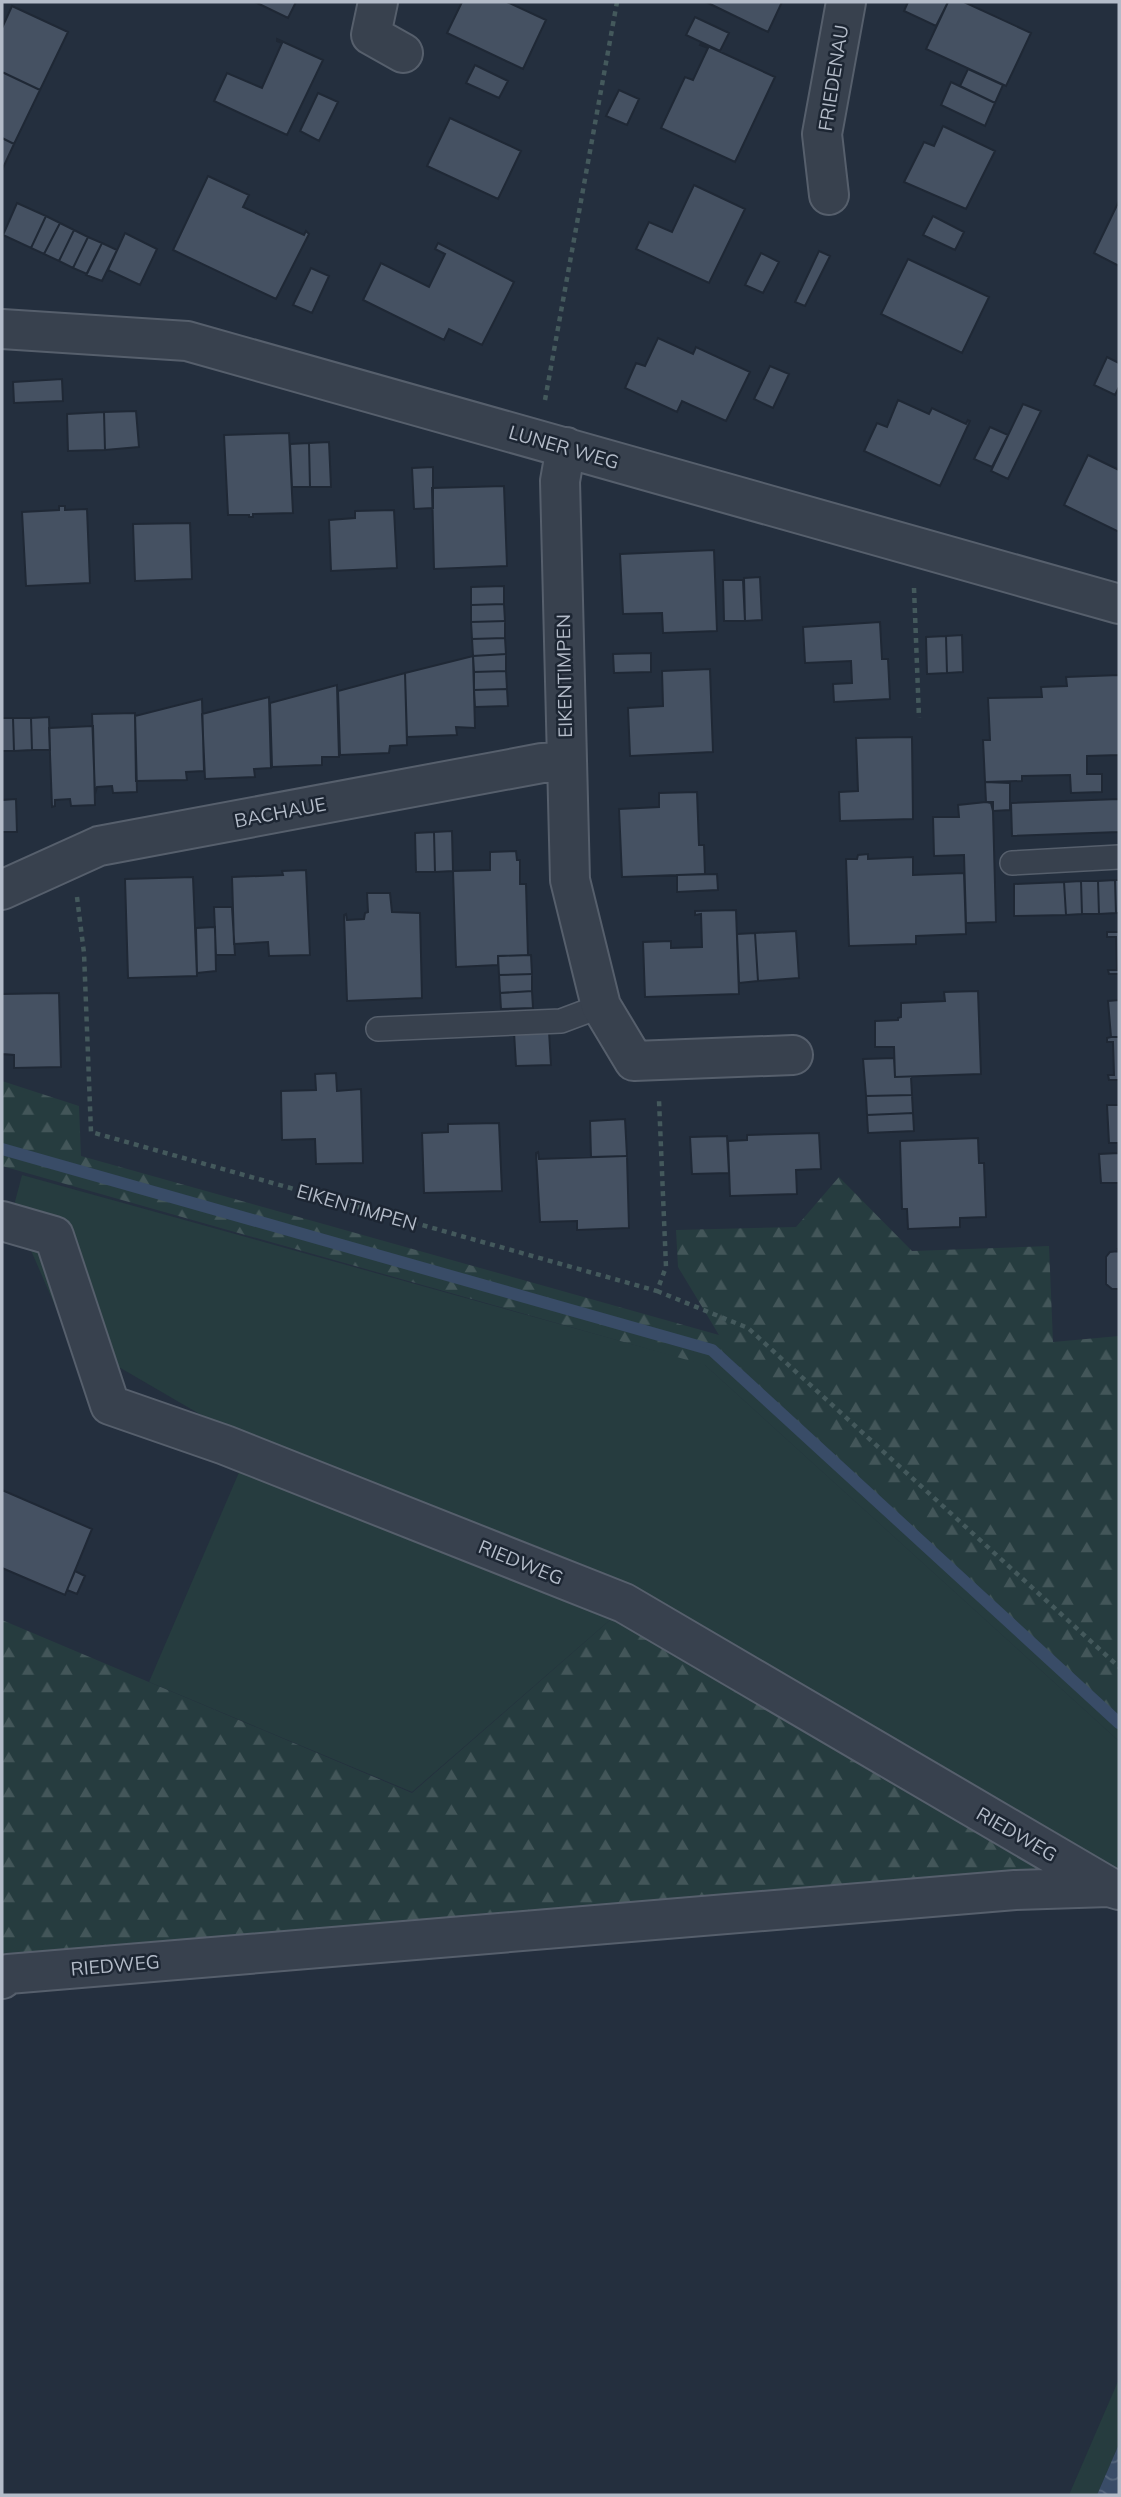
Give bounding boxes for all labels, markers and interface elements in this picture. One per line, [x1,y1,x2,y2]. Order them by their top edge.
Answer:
street label: FRIEDENAU [813,23,853,133]
street label: LUNER WEG [506,420,622,474]
street label: EIKENTIMPEN [551,614,577,738]
street label: BACHAUE [232,791,328,833]
street label: EIKENTIMPEN [294,1178,420,1236]
street label: RIEDWEG [475,1534,567,1590]
street label: RIEDWEG [972,1801,1062,1867]
street label: RIEDWEG [69,1949,161,1981]

